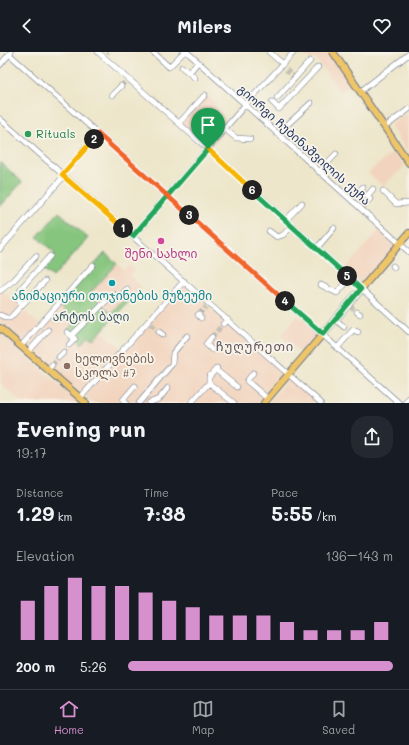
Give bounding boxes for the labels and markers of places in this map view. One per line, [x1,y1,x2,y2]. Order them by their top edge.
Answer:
pin [191,108,225,149]
place label: Rituals [36,125,76,141]
marker: Rituals [23,129,33,139]
pin: 2 [84,129,104,149]
pin: 6 [242,180,262,200]
pin: 3 [179,205,199,225]
pin: 1 [113,218,133,238]
marker: შენი სახლი [156,236,166,246]
place label: შენი სახლი [124,245,198,262]
pin: 5 [337,266,357,286]
marker: ანიმაციური თოჯინების მუზეუმი [107,278,117,288]
place label: ანიმაციური თოჯინების მუზეუმი [12,287,212,303]
pin: 4 [275,291,295,311]
place label: ხელოვნების სკოლა #7 [75,350,154,381]
marker: ხელოვნების სკოლა #7 [62,361,72,371]

